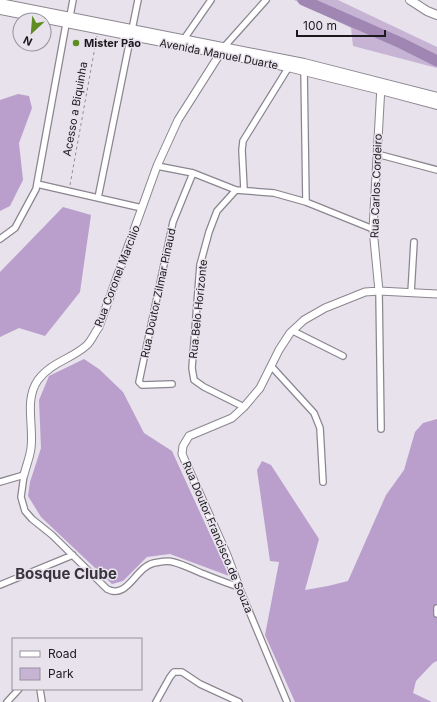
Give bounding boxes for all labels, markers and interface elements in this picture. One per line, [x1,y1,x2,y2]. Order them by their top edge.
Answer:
north arrow [12,12,52,52]
scale bar [297,12,385,38]
text: 100 m [303,18,337,33]
text: N [21,33,34,49]
place label: Mister Pão [84,36,141,50]
street label: Avenida Manuel Duarte [159,36,279,72]
marker: Mister Pão [71,38,81,48]
street label: Acesso a Biquinha [60,61,90,157]
street label: Rua Carlos Cordeiro [367,133,385,238]
street label: Rua Coronel Marcilio [91,223,143,329]
street label: Rua Doutor Zilmar Pinaud [137,227,179,359]
street label: Rua Belo Horizonte [186,259,210,359]
street label: Rua Doutor Francisco de Souza [180,459,256,615]
district label: Bosque Clube [15,564,117,583]
legend [12,638,142,690]
text: Road [48,646,77,661]
text: Park [48,666,74,681]

